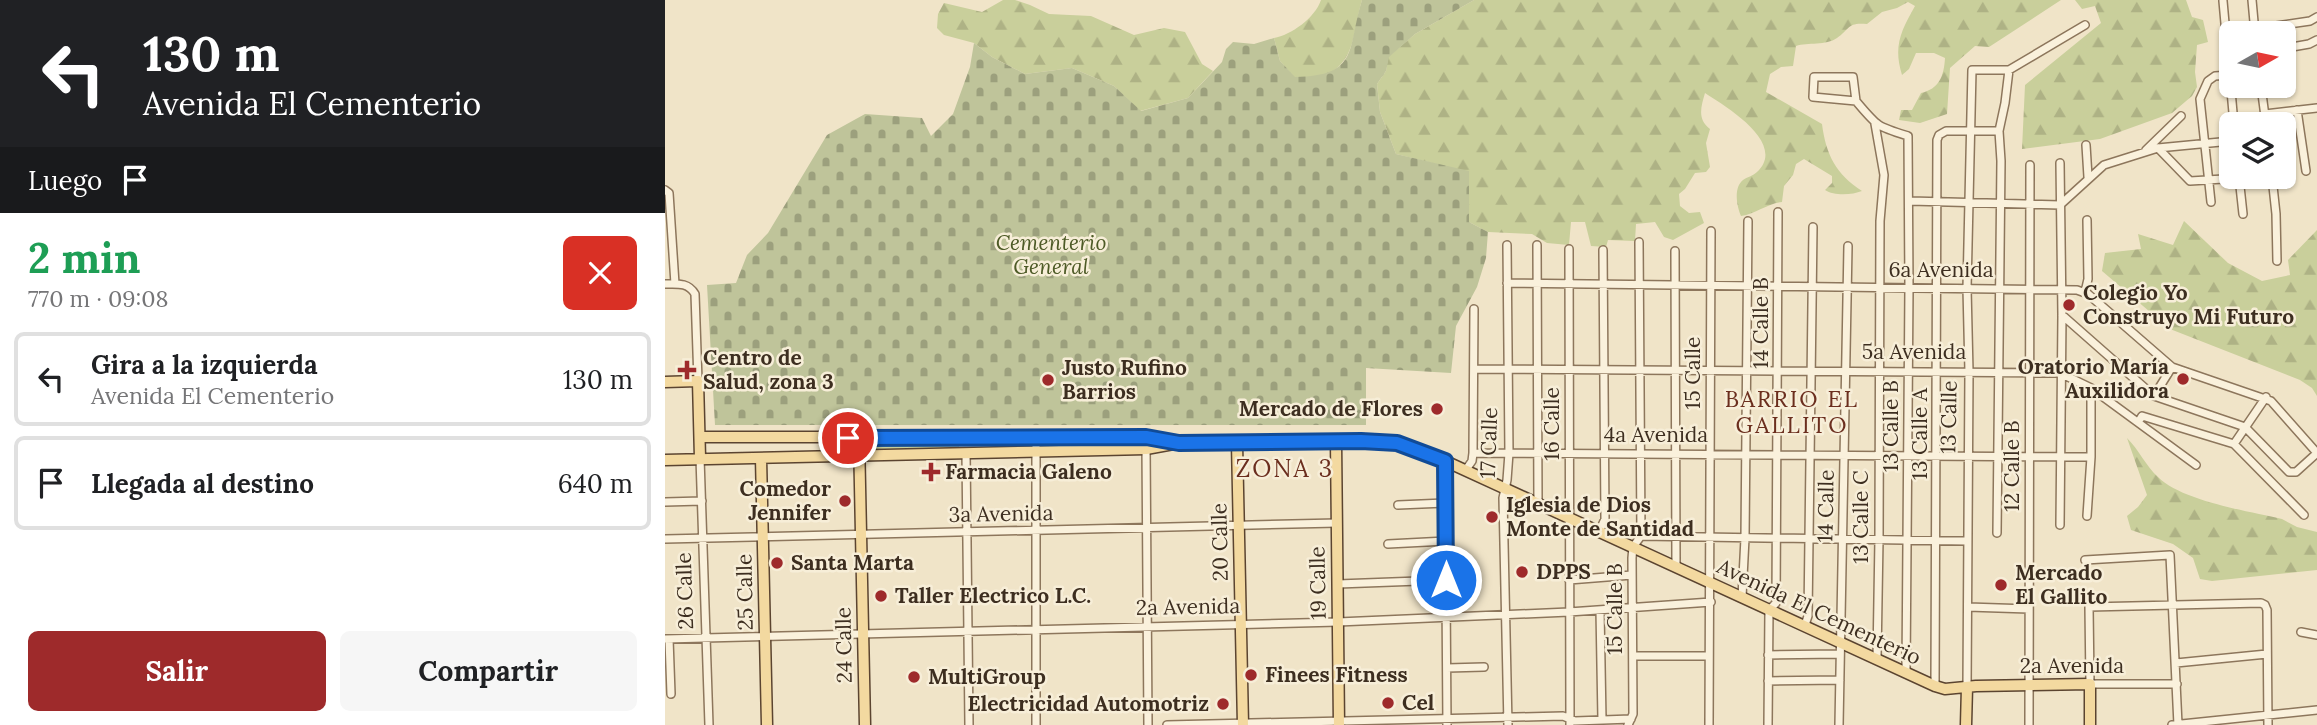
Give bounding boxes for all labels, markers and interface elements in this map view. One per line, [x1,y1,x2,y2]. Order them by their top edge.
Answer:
north arrow [2219,21,2296,98]
map controls [2219,21,2296,189]
text: 130 m [143,22,279,84]
icon: left [28,28,119,119]
text: Avenida El Cementerio [143,83,481,124]
button: layers [2219,112,2296,189]
icon: arrive [116,161,154,199]
text: Luego [28,164,102,197]
park label: Cementerio General [996,229,1106,280]
text: 2 min [28,231,141,285]
button: close [563,236,637,310]
street label: 6a Avenida [1888,256,1994,283]
street label: 14 Calle B [1747,277,1774,369]
place label: Colegio Yo Construyo Mi Futuro [2083,279,2294,330]
text: 770 m · 09:08 [28,284,168,313]
marker: Colegio Yo Construyo Mi Futuro [2061,297,2077,313]
street label: 15 Calle [1679,337,1706,409]
street label: 5a Avenida [1862,338,1966,365]
place label: Centro de Salud, zona 3 [703,344,834,395]
text: Gira a la izquierda [91,348,318,381]
place label: Oratorio María Auxilidora [2018,353,2169,404]
place label: Justo Rufino Barrios [1062,354,1187,405]
icon: left [32,360,70,398]
marker: Centro de Salud, zona 3 [677,360,697,380]
text: 130 m [563,363,633,396]
marker: Oratorio María Auxilidora [2175,371,2191,387]
marker: Justo Rufino Barrios [1040,372,1056,388]
street label: 13 Calle B [1877,380,1904,472]
street label: 13 Calle [1934,380,1963,454]
text: Avenida El Cementerio [91,381,334,410]
district label: BARRIO EL GALLITO [1725,384,1859,439]
street label: 16 Calle [1538,387,1565,461]
street label: 13 Calle A [1906,387,1933,480]
place label: Mercado de Flores [1239,395,1423,422]
marker: Mercado de Flores [1429,401,1445,417]
street label: 17 Calle [1474,407,1503,479]
pin [818,408,878,468]
icon: arrive [829,419,867,457]
street label: 12 Calle B [1998,420,2025,512]
street label: 4a Avenida [1604,421,1708,448]
district label: ZONA 3 [1236,453,1334,484]
place label: Farmacia Galeno [945,458,1112,485]
icon: arrive [32,464,70,502]
marker: Farmacia Galeno [923,464,939,480]
text: Llegada al destino [91,467,314,500]
text: 640 m [558,467,633,500]
street label: 14 Calle [1811,469,1840,543]
street label: 13 Calle C [1847,470,1874,564]
place label: Comedor Jennifer [740,475,831,526]
place label: Iglesia de Dios Monte de Santidad [1506,491,1694,542]
marker: Comedor Jennifer [837,493,853,509]
street label: 3a Avenida [948,499,1054,528]
street label: 20 Calle [1205,503,1234,581]
marker: Iglesia de Dios Monte de Santidad [1484,509,1500,525]
position arrow [1409,543,1483,617]
street label: 19 Calle [1303,546,1332,620]
place label: Santa Marta [791,549,914,576]
street label: 26 Calle [670,552,699,630]
street label: Avenida El Cementerio [1712,552,1926,671]
street label: 25 Calle [730,553,759,631]
marker: Santa Marta [769,555,785,571]
place label: DPPS [1536,558,1591,585]
place label: Mercado El Gallito [2015,559,2108,610]
street label: 15 Calle B [1601,563,1628,655]
marker: DPPS [1514,564,1530,580]
marker: Mercado El Gallito [1993,577,2009,593]
place label: Taller Electrico L.C. [895,582,1091,609]
marker: Taller Electrico L.C. [873,588,889,604]
street label: 2a Avenida [1136,592,1241,621]
street label: 24 Calle [829,607,858,683]
button: Salir [28,631,326,711]
button: Compartir [340,631,637,711]
street label: 2a Avenida [2020,652,2124,679]
place label: Finees Fitness [1265,661,1408,688]
place label: MultiGroup [928,663,1046,690]
marker: Finees Fitness [1243,667,1259,683]
marker: MultiGroup [906,669,922,685]
place label: Cel [1402,689,1435,716]
place label: Electricidad Automotriz [968,690,1209,717]
marker: Cel [1380,695,1396,711]
marker: Electricidad Automotriz [1215,696,1231,712]

